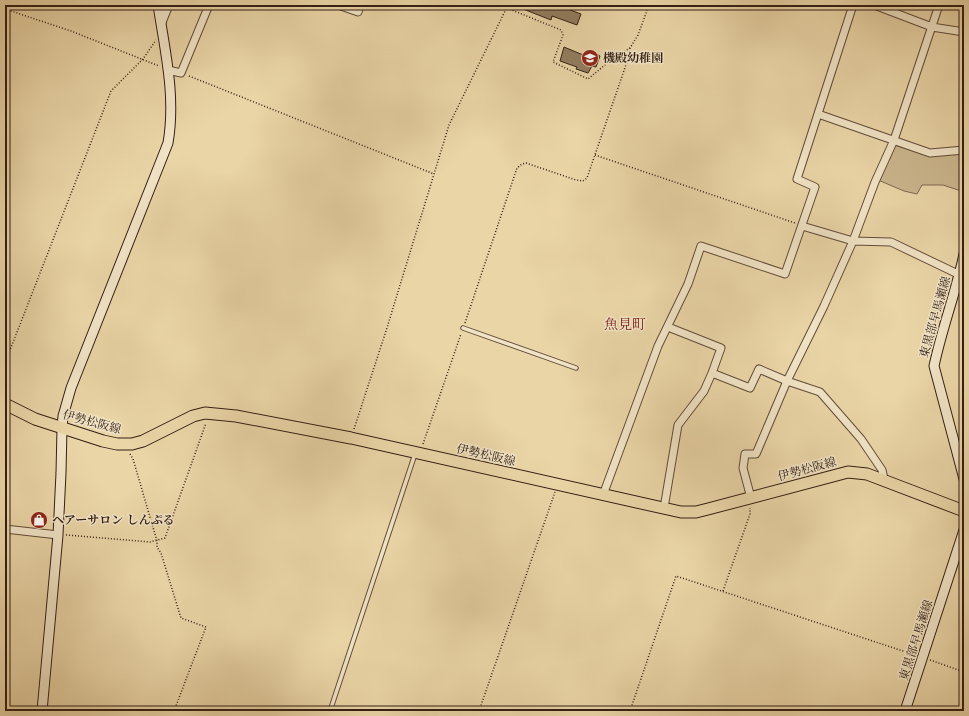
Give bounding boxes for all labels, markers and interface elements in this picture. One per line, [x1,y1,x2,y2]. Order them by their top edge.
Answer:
school or university icon: 機殿幼稚園 [580,48,600,68]
place label: 機殿幼稚園 [603,51,663,65]
street label: 東黒部早馬瀬線 [917,275,953,359]
district label: 魚見町 [604,317,646,332]
street label: 伊勢松阪線 [61,407,123,437]
street label: 伊勢松阪線 [455,441,517,469]
street label: 伊勢松阪線 [776,454,838,484]
shop icon: ヘアーサロン しんぷる [29,510,49,530]
place label: ヘアーサロン しんぷる [52,514,175,527]
street label: 東黒部早馬瀬線 [896,598,936,682]

